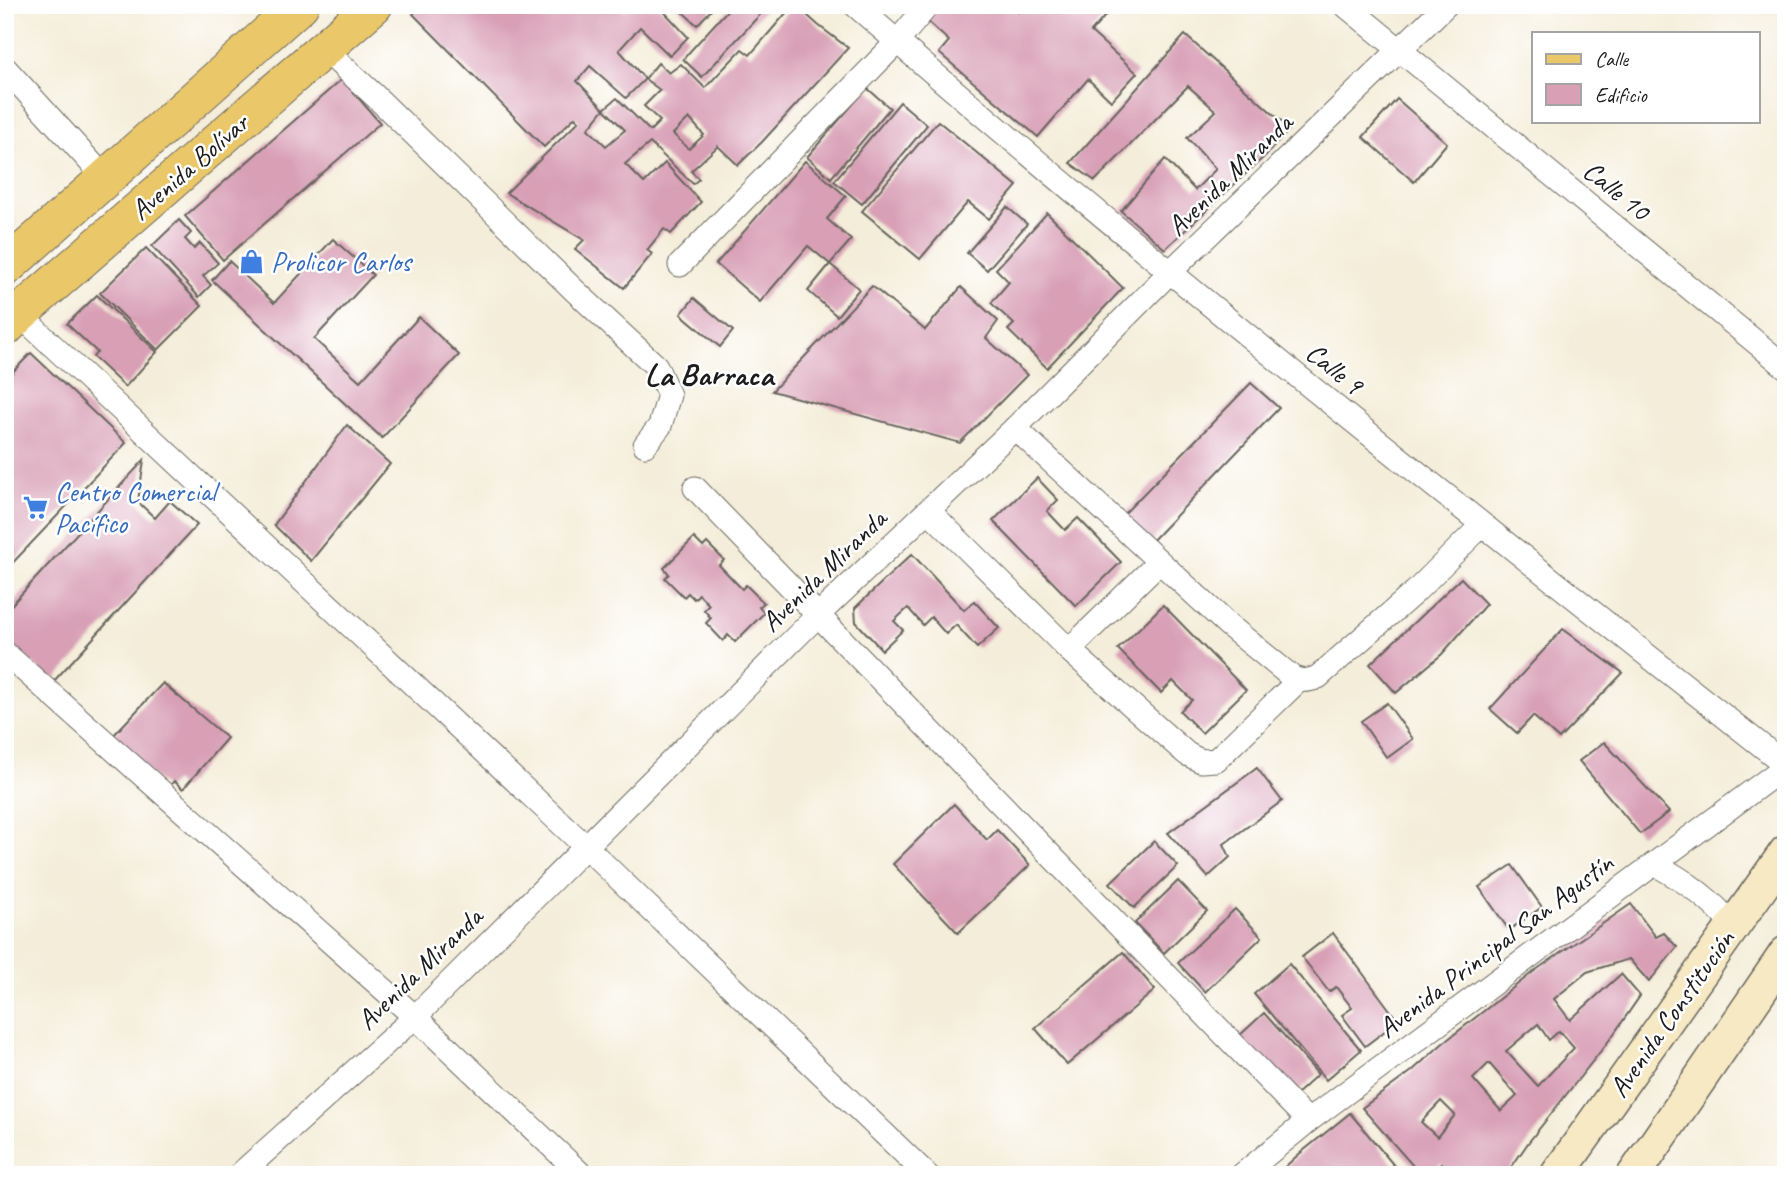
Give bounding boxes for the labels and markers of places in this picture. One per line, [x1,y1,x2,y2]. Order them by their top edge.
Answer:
place label: Prolicor Carlos [271,244,413,279]
shop icon: Prolicor Carlos [237,247,265,275]
place label: Centro Comercial Pacífico [55,474,221,541]
supermarket icon: Centro Comercial Pacífico [21,493,49,521]

